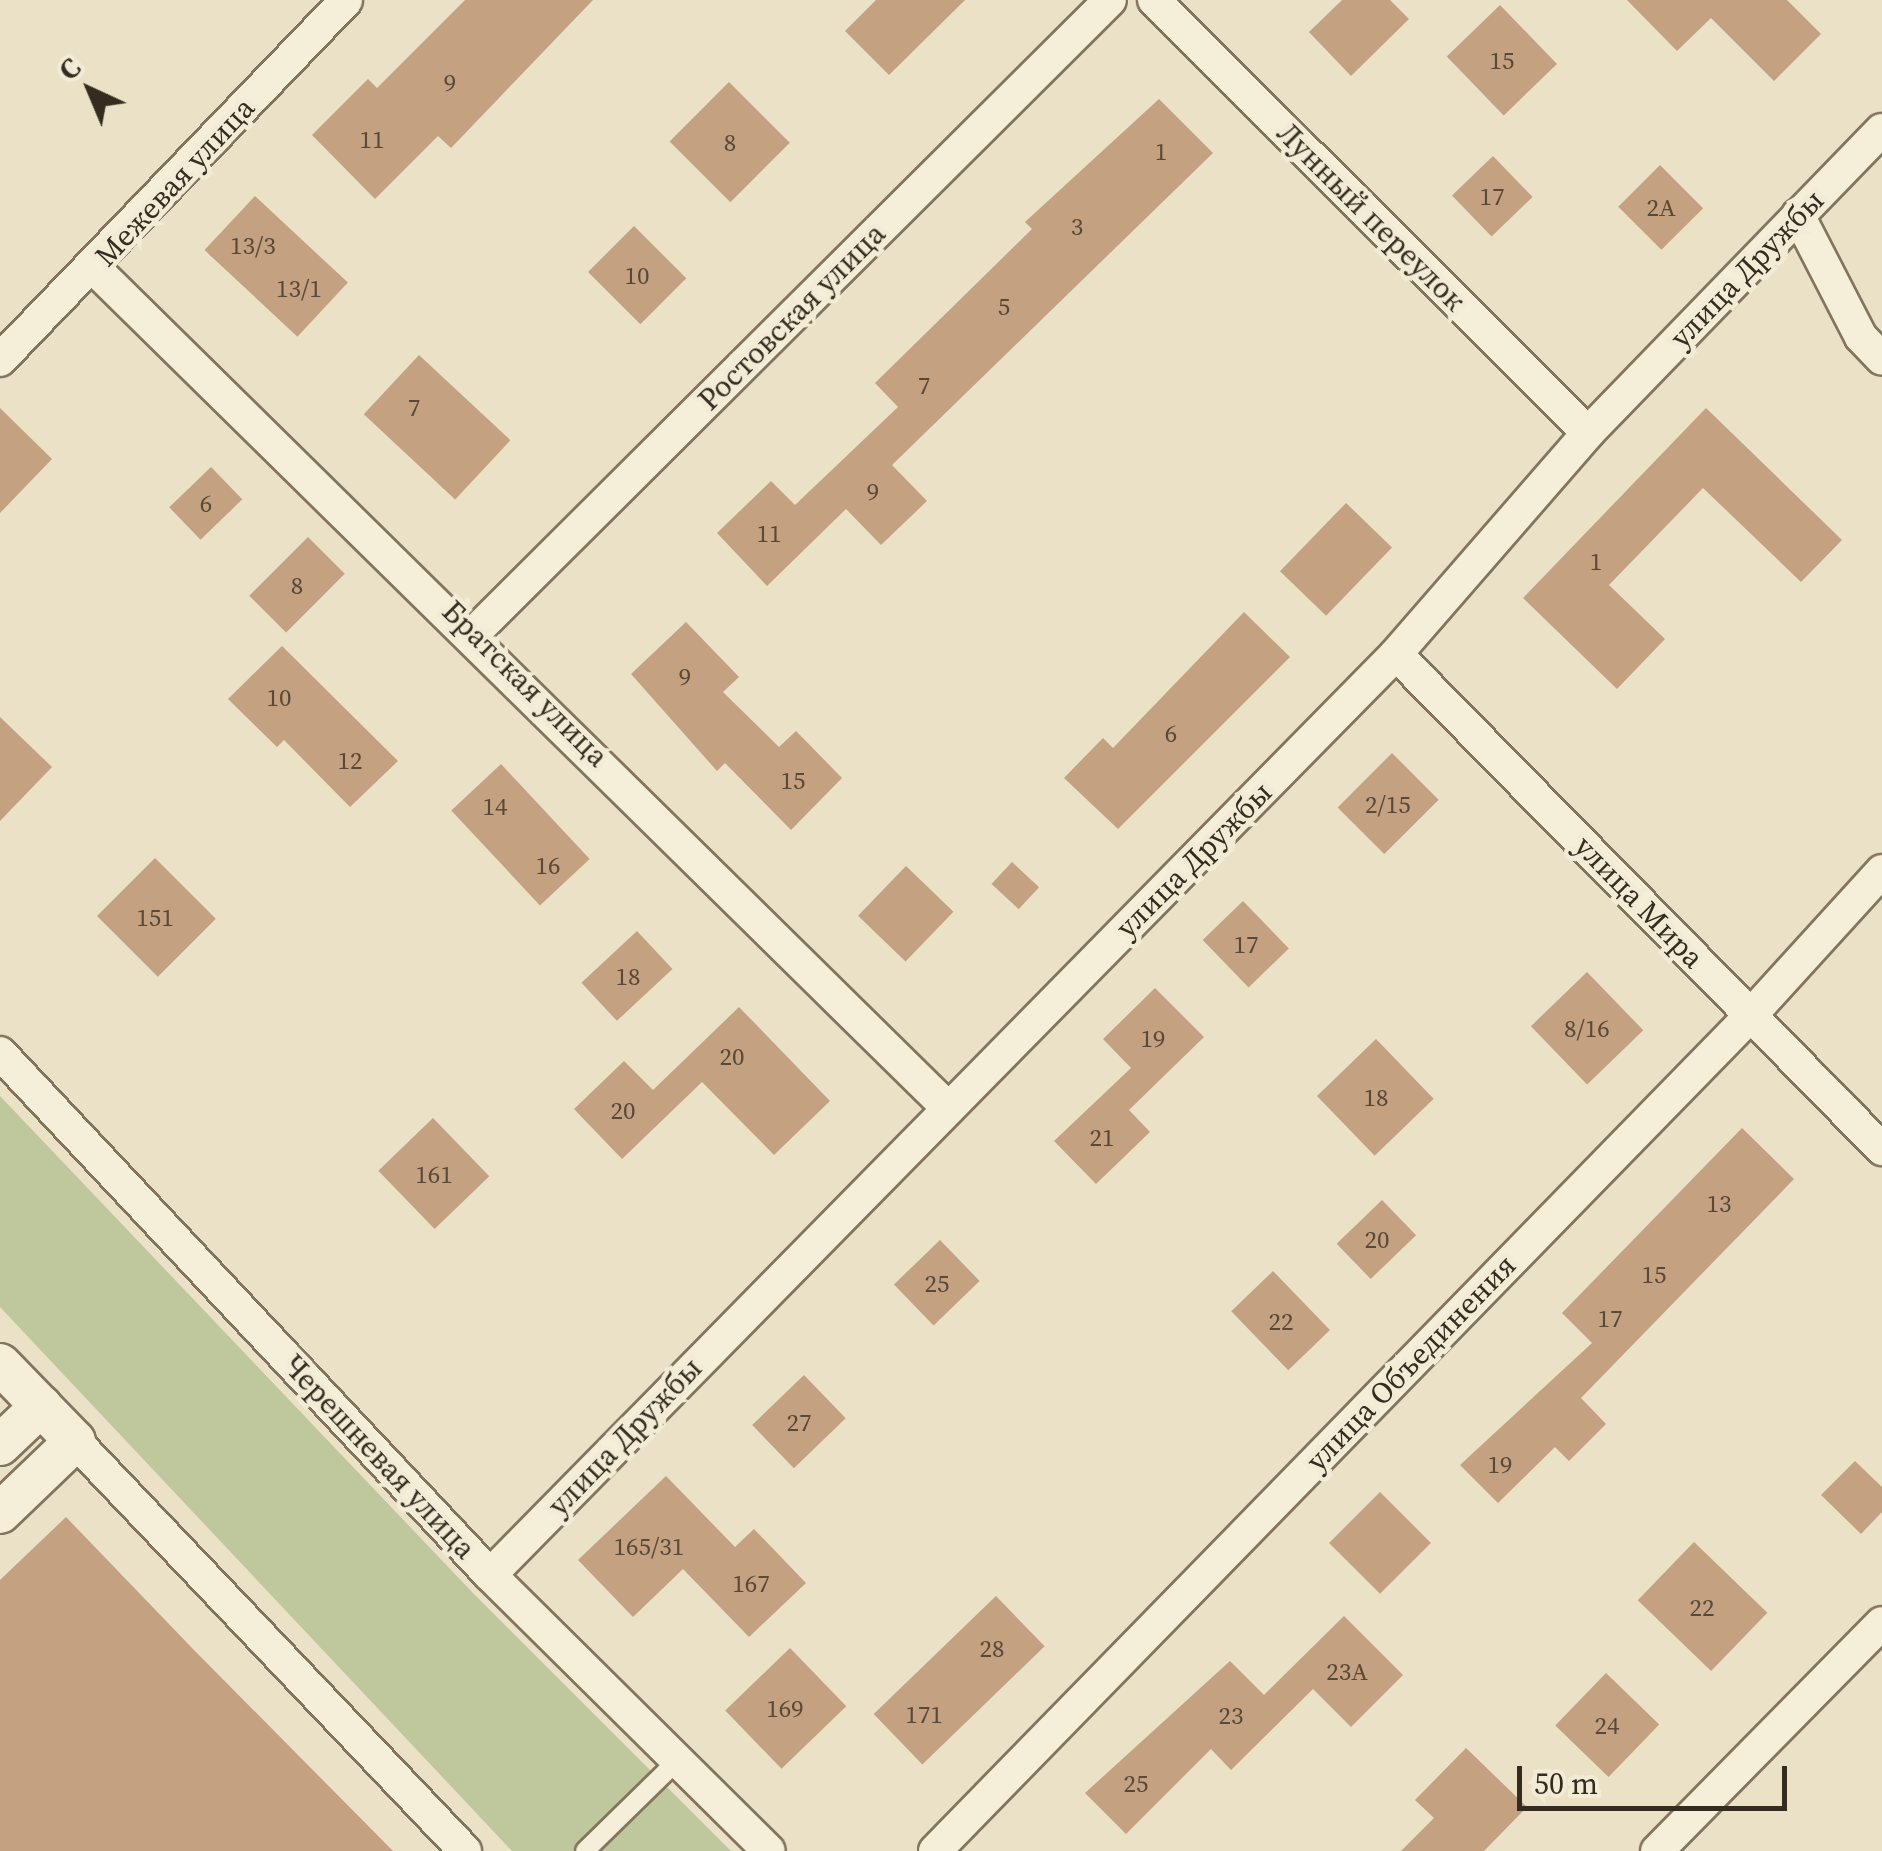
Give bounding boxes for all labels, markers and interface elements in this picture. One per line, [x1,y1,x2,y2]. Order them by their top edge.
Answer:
north arrow [40,40,140,140]
house number: 15 [1490,45,1514,75]
text: С [50,49,89,88]
house number: 9 [444,67,456,97]
street label: Межевая улица [88,90,262,274]
street label: Лунный переулок [1269,115,1473,319]
house number: 11 [360,124,384,154]
house number: 8 [724,127,736,157]
house number: 1 [1155,136,1167,166]
house number: 17 [1480,181,1504,211]
street label: улица Дружбы [1663,182,1831,356]
house number: 2А [1646,192,1676,222]
house number: 3 [1071,211,1083,241]
street label: Ростовская улица [691,216,893,418]
house number: 13/3 [230,230,276,260]
house number: 10 [625,260,649,290]
house number: 13/1 [276,273,322,303]
house number: 5 [998,291,1010,321]
house number: 7 [918,370,930,400]
house number: 7 [408,392,420,422]
house number: 9 [867,476,879,506]
house number: 6 [200,488,212,518]
house number: 11 [757,518,781,548]
house number: 1 [1590,546,1602,576]
house number: 8 [291,570,303,600]
street label: Братская улица [435,594,615,774]
house number: 9 [679,661,691,691]
house number: 10 [267,682,291,712]
house number: 6 [1165,718,1177,748]
house number: 12 [338,745,362,775]
house number: 15 [781,765,805,795]
street label: улица Дружбы [1108,774,1280,946]
house number: 2/15 [1365,789,1411,819]
house number: 14 [483,791,507,821]
street label: улица Мира [1567,828,1711,976]
house number: 16 [536,850,560,880]
house number: 151 [136,902,174,932]
house number: 17 [1234,929,1258,959]
house number: 18 [616,961,640,991]
house number: 8/16 [1564,1013,1610,1043]
house number: 19 [1141,1023,1165,1053]
house number: 20 [720,1041,744,1071]
house number: 18 [1364,1082,1388,1112]
house number: 20 [611,1095,635,1125]
house number: 21 [1090,1122,1114,1152]
house number: 161 [415,1159,453,1189]
house number: 13 [1707,1188,1731,1218]
house number: 20 [1365,1224,1389,1254]
street label: улица Объединения [1298,1247,1524,1479]
house number: 15 [1642,1259,1666,1289]
house number: 25 [925,1268,949,1298]
house number: 17 [1598,1303,1622,1333]
house number: 22 [1269,1306,1293,1336]
street label: Черешневая улица [275,1347,483,1567]
street label: улица Дружбы [541,1350,709,1524]
house number: 27 [787,1407,811,1437]
house number: 19 [1488,1449,1512,1479]
house number: 165/31 [614,1531,684,1561]
house number: 167 [732,1568,770,1598]
house number: 22 [1690,1592,1714,1622]
house number: 28 [980,1633,1004,1663]
house number: 23А [1326,1656,1368,1686]
house number: 169 [766,1693,804,1723]
house number: 171 [905,1699,943,1729]
house number: 23 [1219,1700,1243,1730]
house number: 24 [1595,1710,1619,1740]
scale bar [1522,1746,1792,1808]
text: 50 m [1534,1763,1598,1804]
house number: 25 [1124,1768,1148,1798]

